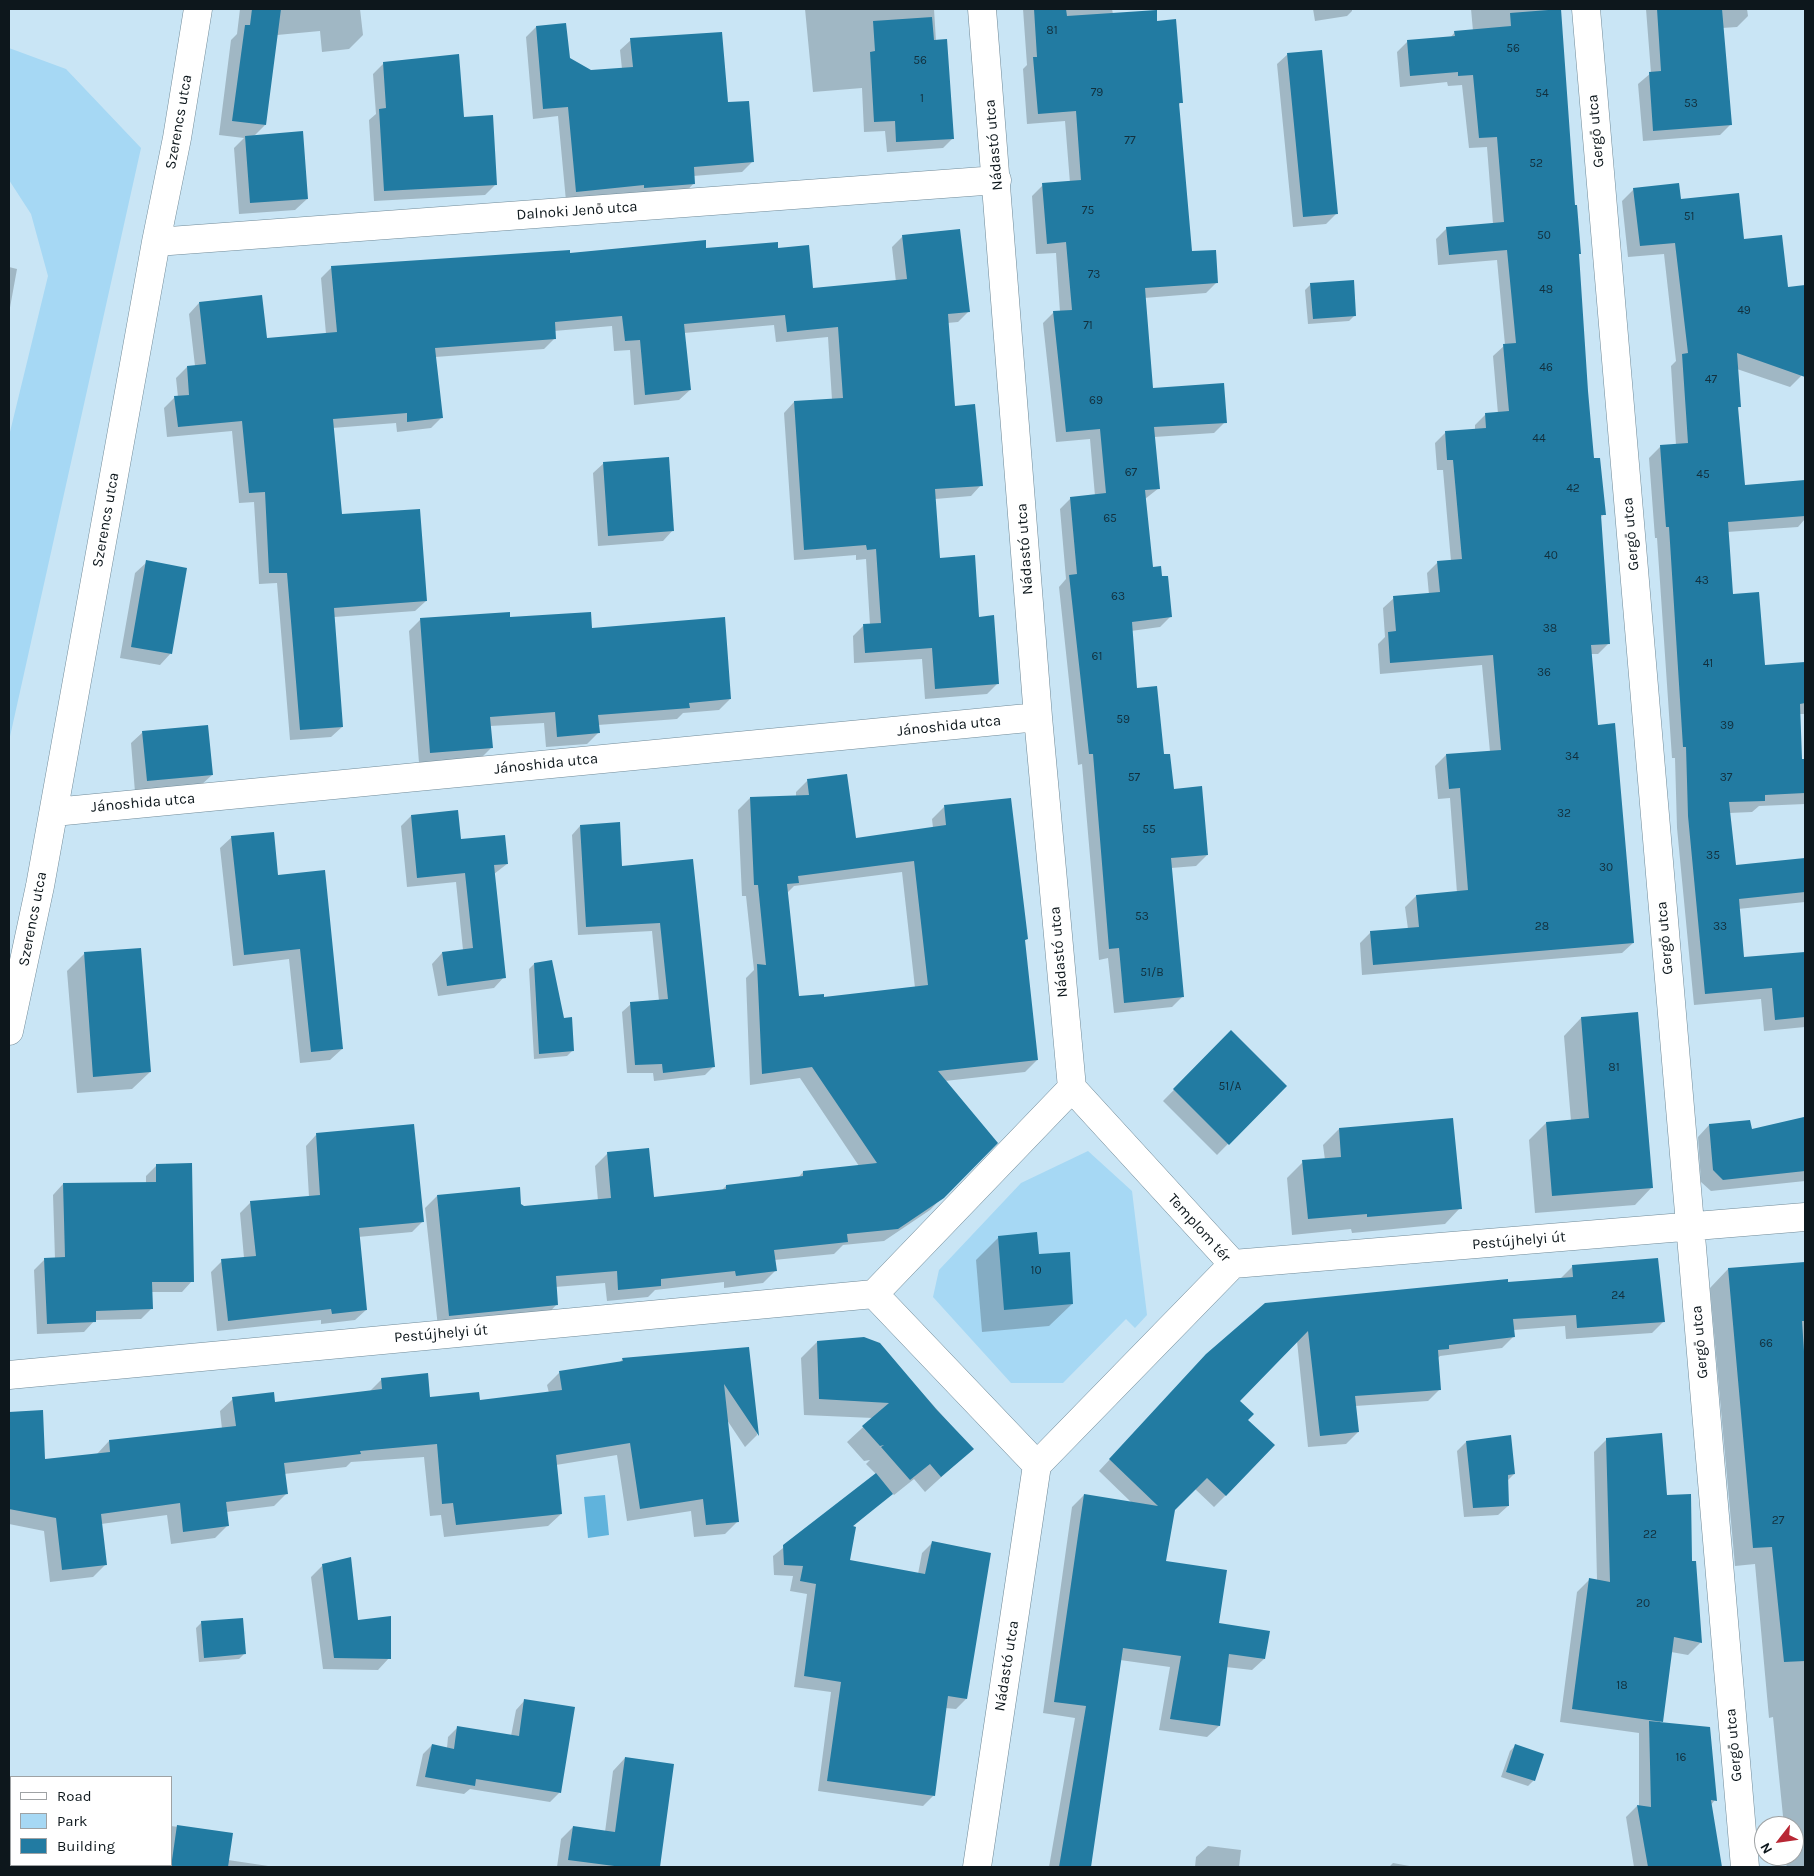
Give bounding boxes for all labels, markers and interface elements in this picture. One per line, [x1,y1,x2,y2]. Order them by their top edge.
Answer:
house number: 81 [1046,24,1058,38]
house number: 56 [1506,42,1520,56]
house number: 56 [913,54,927,68]
street label: Szerencs utca [162,73,196,171]
house number: 79 [1091,86,1103,100]
house number: 54 [1535,87,1549,101]
house number: 1 [920,92,924,106]
street label: Gergő utca [1584,94,1608,168]
house number: 53 [1684,97,1698,111]
street label: Nádastó utca [981,99,1007,191]
house number: 77 [1124,134,1136,148]
house number: 52 [1529,157,1543,171]
street label: Dalnoki Jenő utca [516,198,638,224]
house number: 75 [1082,204,1094,218]
house number: 51 [1684,210,1694,224]
house number: 50 [1537,229,1551,243]
house number: 73 [1088,268,1100,282]
house number: 48 [1539,283,1553,297]
house number: 49 [1737,304,1751,318]
house number: 71 [1083,319,1093,333]
house number: 46 [1539,361,1553,375]
house number: 47 [1705,373,1717,387]
house number: 69 [1089,394,1103,408]
house number: 44 [1532,432,1546,446]
house number: 67 [1125,466,1137,480]
house number: 45 [1696,468,1710,482]
street label: Szerencs utca [89,471,123,569]
house number: 42 [1566,482,1580,496]
street label: Gergő utca [1619,497,1643,571]
street label: Nádastó utca [1013,503,1037,595]
house number: 65 [1103,512,1117,526]
house number: 40 [1544,549,1558,563]
house number: 43 [1695,574,1709,588]
house number: 63 [1111,590,1125,604]
house number: 38 [1543,622,1557,636]
house number: 61 [1092,650,1102,664]
house number: 41 [1703,657,1713,671]
house number: 36 [1537,666,1551,680]
street label: Jánoshida utca [896,712,1002,740]
house number: 59 [1116,713,1130,727]
house number: 39 [1720,719,1734,733]
street label: Jánoshida utca [493,750,599,778]
house number: 34 [1565,750,1579,764]
house number: 57 [1128,771,1140,785]
house number: 37 [1720,771,1732,785]
street label: Jánoshida utca [90,789,196,817]
house number: 32 [1557,807,1571,821]
house number: 55 [1142,823,1156,837]
house number: 35 [1706,849,1720,863]
house number: 30 [1599,861,1613,875]
street label: Szerencs utca [15,870,51,968]
street label: Gergő utca [1653,901,1677,975]
street label: Nádastó utca [1046,906,1072,998]
house number: 53 [1135,910,1149,924]
house number: 28 [1535,920,1549,934]
house number: 33 [1713,920,1727,934]
house number: 51/B [1140,966,1164,980]
house number: 81 [1608,1061,1620,1075]
house number: 51/A [1219,1080,1241,1094]
street label: Templom tér [1164,1190,1234,1266]
street label: Pestújhelyi út [1471,1228,1567,1254]
house number: 10 [1030,1264,1042,1278]
house number: 24 [1611,1289,1625,1303]
street label: Gergő utca [1688,1305,1712,1379]
street label: Pestújhelyi út [393,1321,489,1347]
house number: 66 [1759,1337,1773,1351]
house number: 27 [1772,1514,1784,1528]
house number: 22 [1643,1528,1657,1542]
house number: 20 [1636,1597,1650,1611]
street label: Nádastó utca [991,1619,1023,1713]
house number: 18 [1616,1679,1628,1693]
street label: Gergő utca [1722,1708,1746,1782]
house number: 16 [1676,1751,1686,1765]
legend [10,1776,172,1866]
text: Road [57,1787,92,1805]
text: Park [57,1812,87,1830]
north arrow [1754,1816,1804,1866]
text: Building [57,1837,115,1855]
text: N [1757,1840,1776,1857]

